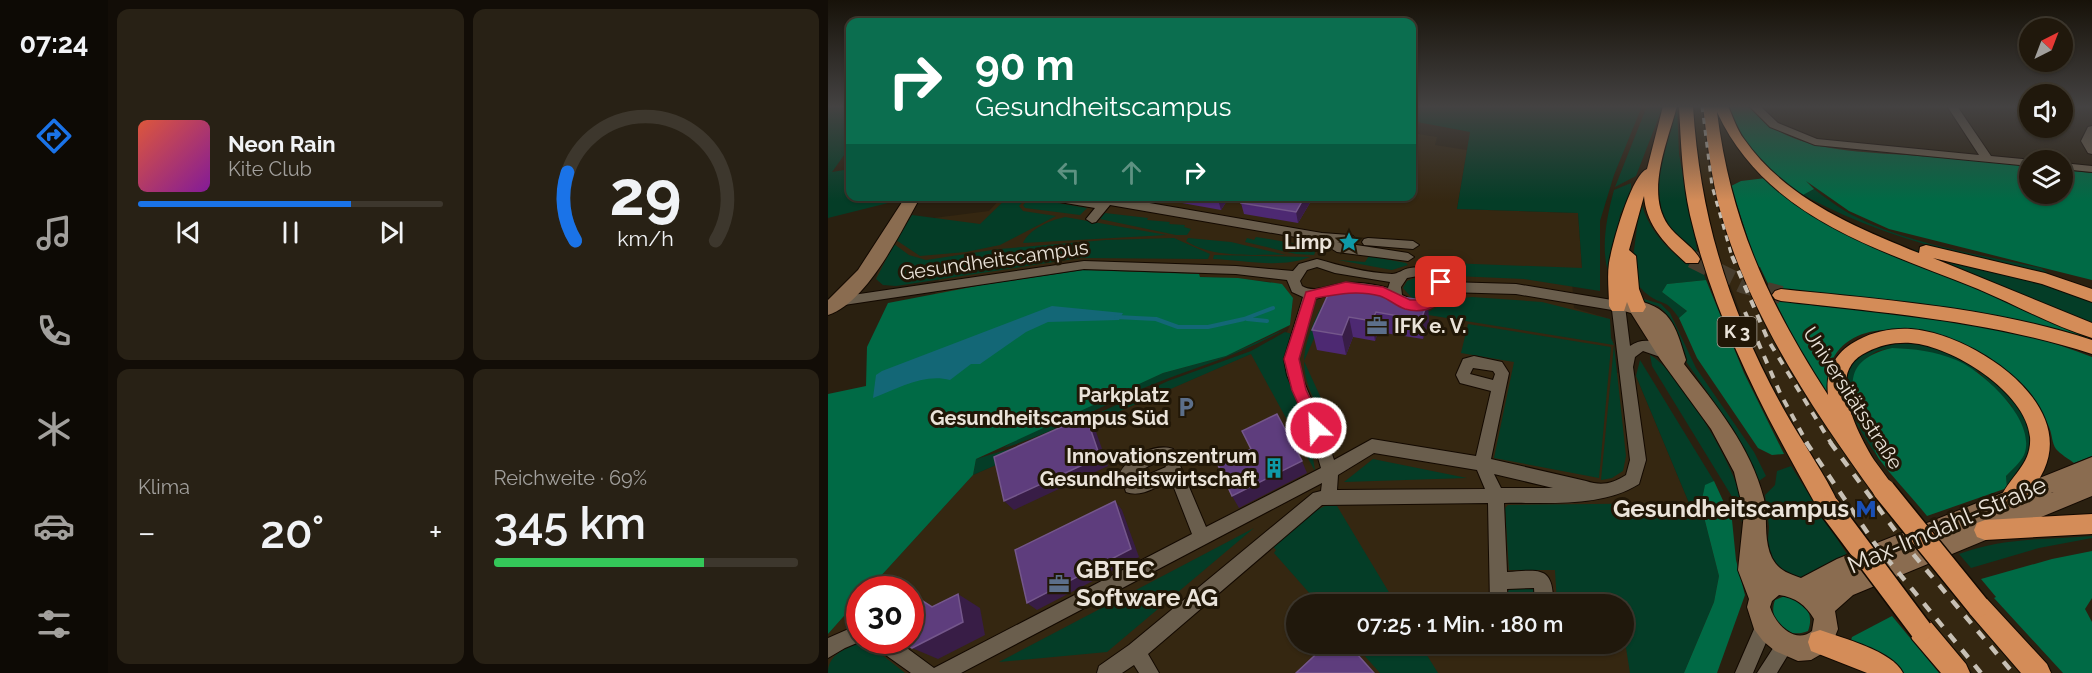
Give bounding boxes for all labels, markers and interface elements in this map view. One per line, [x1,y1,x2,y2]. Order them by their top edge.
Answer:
north arrow [2019,18,2073,72]
map controls [2019,18,2073,204]
text: 07:24 [19,28,89,59]
text: 90 m [975,41,1075,90]
icon: right [876,42,954,120]
button: sound [2019,84,2073,138]
text: Gesundheitscampus [975,91,1231,122]
icon: directions [33,115,75,157]
text: Neon Rain [228,131,336,157]
button: layers [2019,150,2073,204]
icon: left [1052,156,1085,189]
icon: ahead [1115,156,1148,189]
icon: right [1178,156,1211,189]
text: Kite Club [228,157,312,181]
text: 29 [610,157,682,231]
icon: music [33,212,75,254]
icon: previous [172,216,205,249]
icon: pause [274,216,307,249]
icon: next [375,216,408,249]
text: km/h [617,227,674,252]
place label: Limp [1284,230,1332,254]
place icon: Limp [1337,230,1361,254]
street label: Gesundheitscampus [898,235,1090,285]
pin [1415,256,1466,307]
icon: arrive [1424,265,1457,298]
icon: phone [33,310,75,352]
office icon: IFK e. V. [1365,314,1389,338]
place label: IFK e. V. [1394,314,1466,338]
road number: K 3 [1718,317,1756,347]
street label: Universitätsstraße [1798,322,1908,474]
place label: Parkplatz Gesundheitscampus Süd [930,383,1169,430]
parking icon: Parkplatz Gesundheitscampus Süd [1174,395,1198,419]
position arrow [1284,396,1348,460]
icon: climate [33,408,75,450]
place label: Innovationszentrum Gesundheitswirtschaft [1040,444,1257,491]
building icon: Innovationszentrum Gesundheitswirtschaft [1262,456,1286,480]
text: Reichweite · 69% [494,466,647,490]
street label: Max-Imdahl-Straße [1843,470,2051,580]
text: Klima [138,475,190,499]
place label: Gesundheitscampus [1613,494,1849,523]
text: 345 km [494,497,646,550]
metro station icon: Gesundheitscampus [1854,497,1878,521]
icon: car [33,505,75,547]
text: 20° [260,506,324,559]
text: − [138,513,156,552]
text: + [429,513,442,552]
place label: GBTEC Software AG [1076,555,1218,612]
office icon: GBTEC Software AG [1047,572,1071,596]
speed limit sign: 30 [846,576,924,654]
icon: filters [33,603,75,645]
text: 07:25 · 1 Min. · 180 m [1357,611,1563,637]

